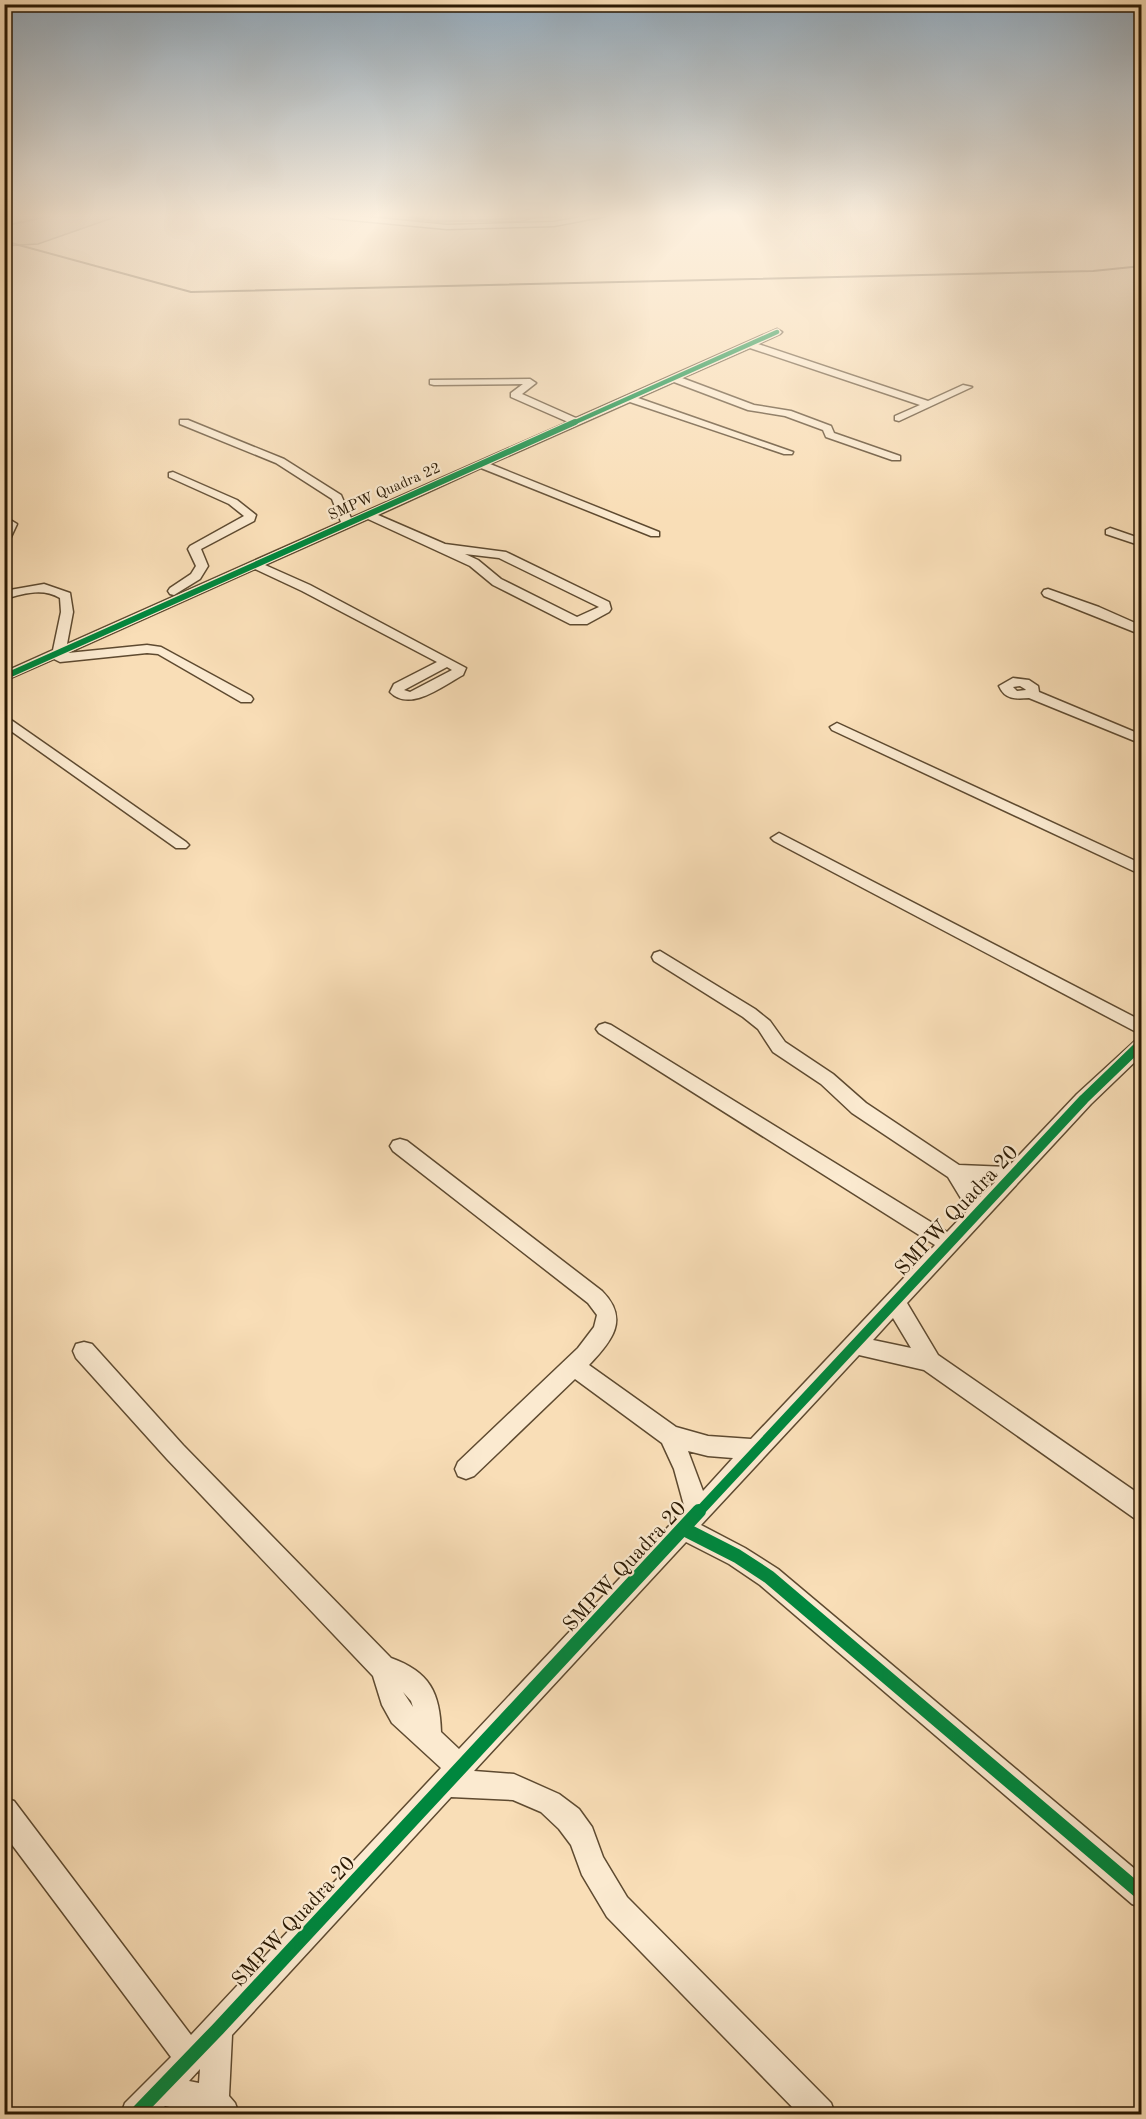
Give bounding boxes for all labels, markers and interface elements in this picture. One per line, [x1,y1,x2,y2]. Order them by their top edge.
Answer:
street label: SMPW Quadra 22 [326,461,443,524]
street label: SMPW Quadra 20 [892,1142,1023,1280]
street label: SMPW Quadra 20 [560,1498,691,1636]
street label: SMPW Quadra 20 [229,1853,360,1991]

